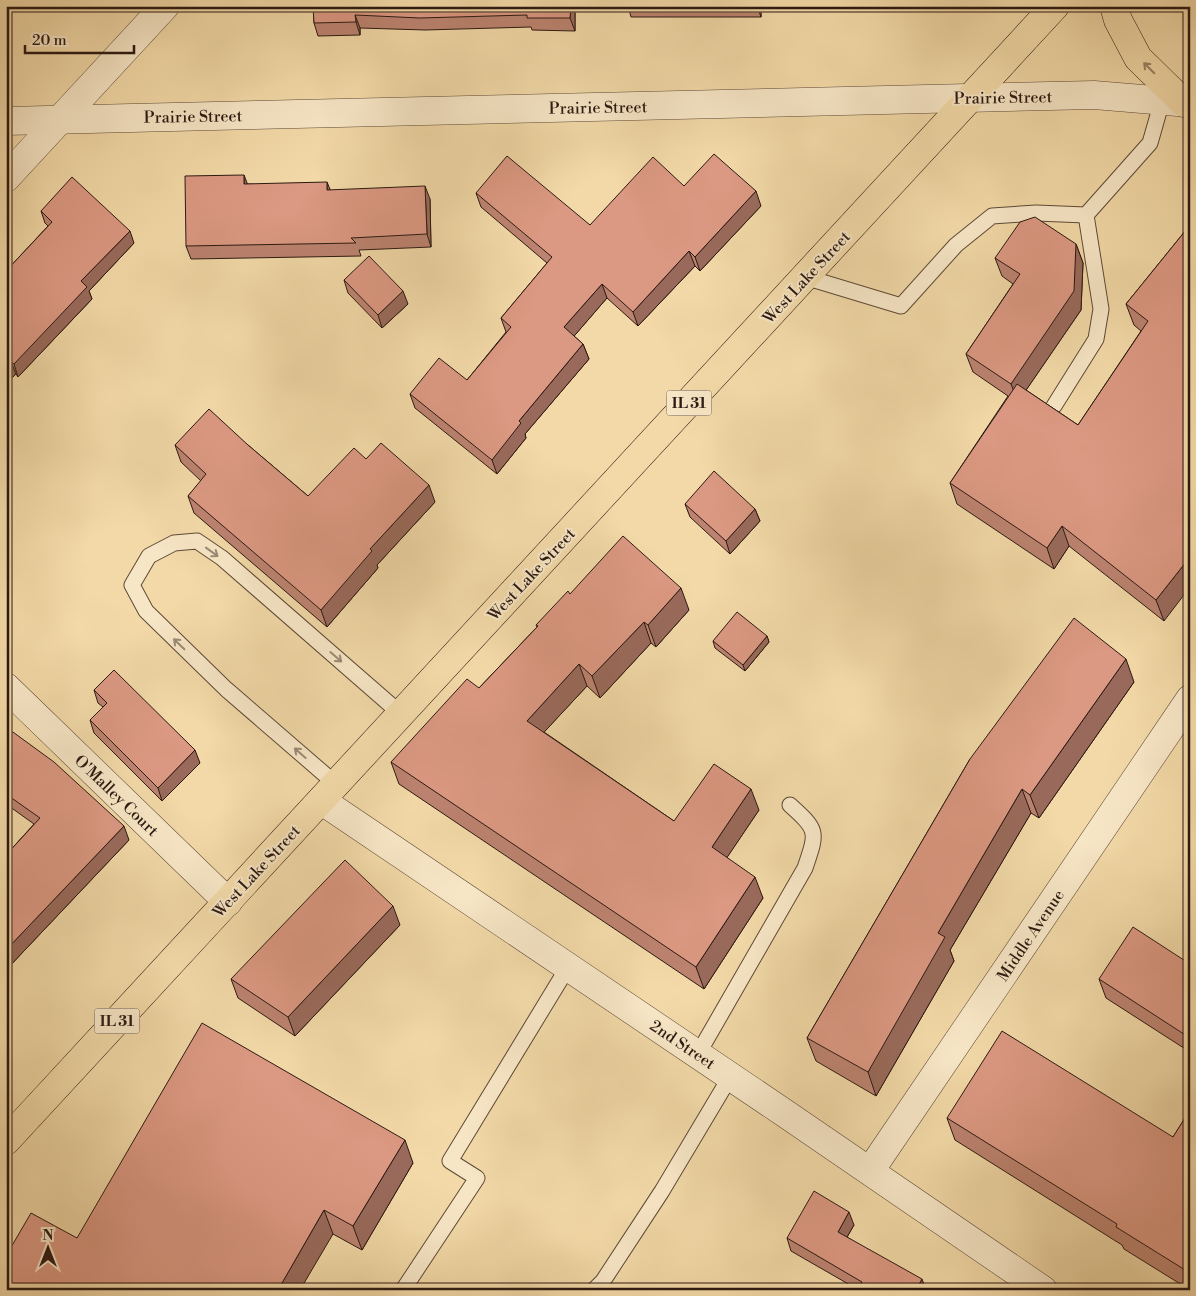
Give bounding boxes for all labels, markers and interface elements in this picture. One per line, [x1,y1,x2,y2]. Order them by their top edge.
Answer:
scale bar [25,22,134,54]
text: 20 m [32,31,67,50]
one-way arrow [1143,62,1155,75]
street label: Prairie Street [954,87,1053,109]
street label: Prairie Street [549,97,648,119]
street label: Prairie Street [144,106,243,128]
street label: West Lake Street [758,227,855,329]
road number: IL 31 [666,390,712,416]
street label: West Lake Street [483,524,580,626]
one-way arrow [205,547,219,557]
one-way arrow [173,638,186,650]
one-way arrow [329,652,342,663]
one-way arrow [293,747,306,758]
street label: O'Malley Court [70,751,163,841]
street label: West Lake Street [208,821,305,923]
street label: Middle Avenue [993,886,1069,985]
road number: IL 31 [94,1008,140,1034]
street label: 2nd Street [646,1016,719,1074]
north arrow [22,1224,72,1274]
text: N [42,1227,54,1245]

